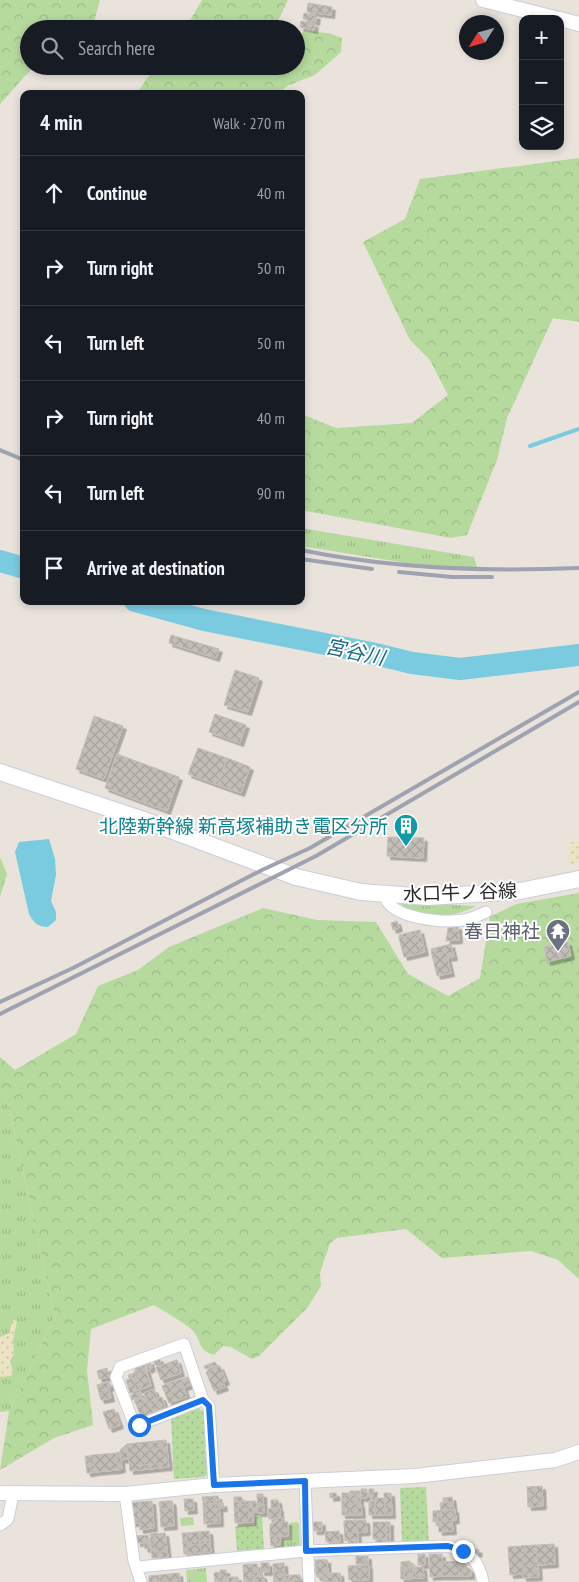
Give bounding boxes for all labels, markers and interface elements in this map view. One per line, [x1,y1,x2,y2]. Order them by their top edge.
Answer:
north arrow [459,15,504,60]
map controls [519,15,564,150]
button: + [519,15,564,60]
search box [20,20,305,75]
icon: search [38,34,66,62]
text: Search here [78,36,155,60]
button: − [519,60,564,105]
button: layers [519,105,564,150]
text: 4 min [40,109,82,136]
text: Walk · 270 m [213,113,285,133]
icon: ahead [40,179,68,207]
text: Continue [87,181,147,205]
text: 40 m [257,183,285,203]
icon: right [40,254,68,282]
text: Turn right [87,256,153,280]
text: 50 m [257,258,285,278]
icon: left [40,329,68,357]
text: Turn left [87,331,144,355]
text: 50 m [257,333,285,353]
icon: right [40,404,68,432]
text: Turn right [87,406,153,430]
text: 40 m [257,408,285,428]
icon: left [40,479,68,507]
text: Turn left [87,481,144,505]
text: 90 m [257,483,285,503]
icon: arrive [40,554,68,582]
text: Arrive at destination [87,556,225,580]
water label: 宮谷川 [323,633,389,671]
building icon: 北陸新幹線 新高塚補助き電区分所 [393,813,419,847]
place label: 北陸新幹線 新高塚補助き電区分所 [99,814,388,838]
street label: 水口牛ノ谷線 [403,878,517,906]
temple icon: 春日神社 [545,918,571,952]
place label: 春日神社 [464,919,540,943]
route start [128,1414,151,1437]
route end [452,1540,475,1563]

